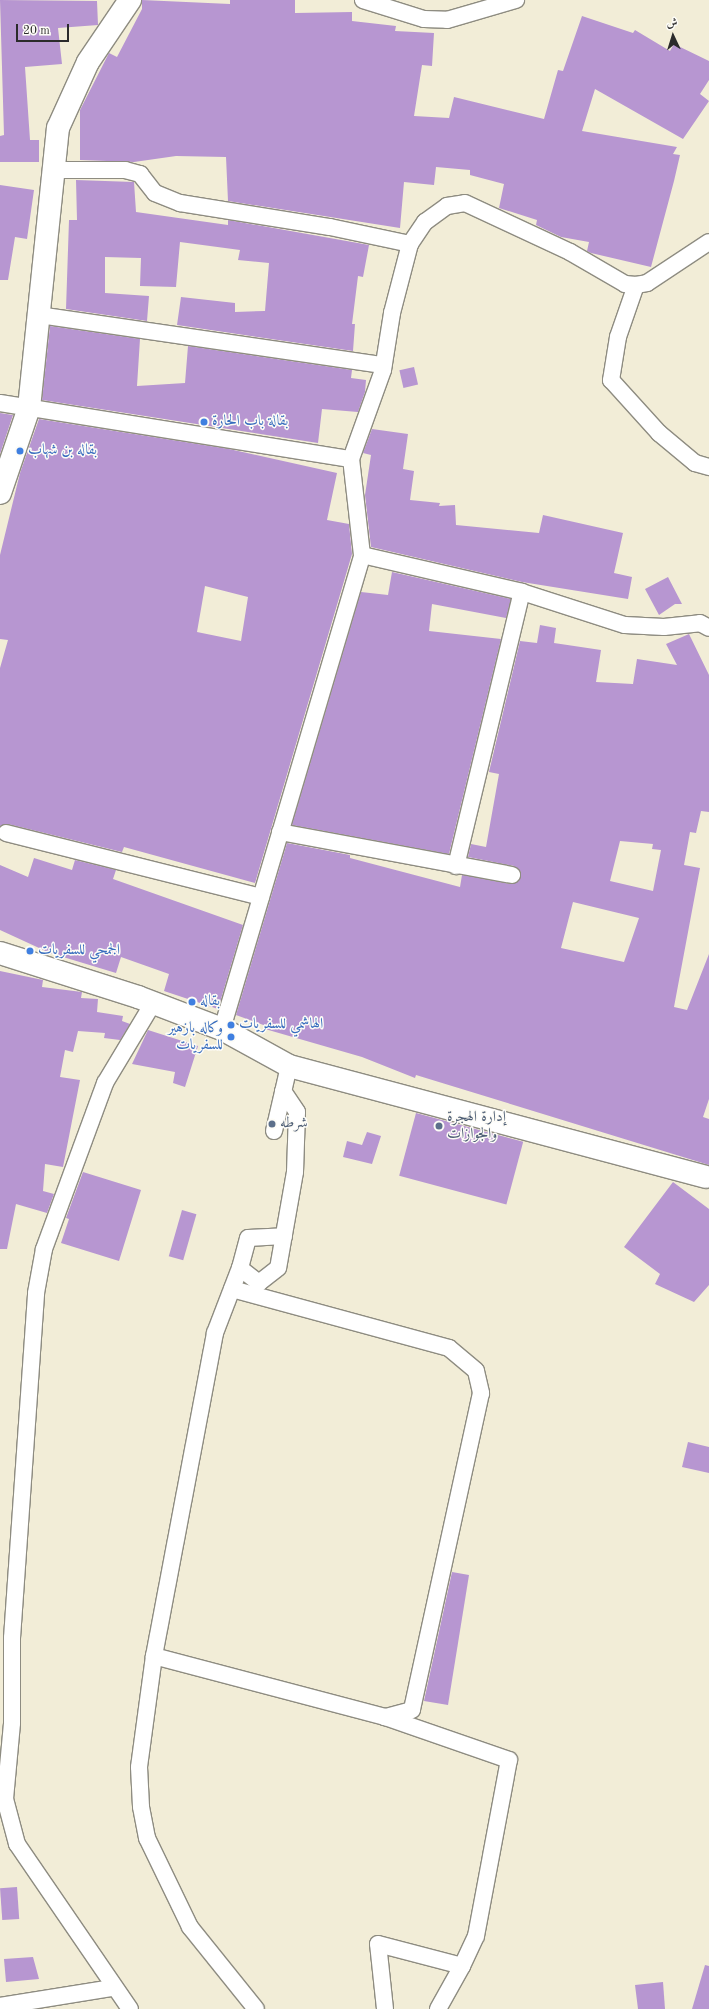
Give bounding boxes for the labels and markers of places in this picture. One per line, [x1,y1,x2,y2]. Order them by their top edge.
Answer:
place label: بقالة باب الحارة [212,413,288,431]
marker: بقالة باب الحارة [199,417,209,427]
place label: بقاله بن شهاب [28,442,97,460]
marker: بقاله بن شهاب [15,446,25,456]
place label: الجمحي للسفريات [38,942,120,960]
marker: الجمحي للسفريات [25,946,35,956]
place label: بقاله [200,993,220,1011]
marker: بقاله [187,997,197,1007]
place label: الهاشمي للسفريات [239,1016,323,1034]
place label: وكاله بازهير للسفريات [168,1019,223,1054]
marker: الهاشمي للسفريات [226,1020,236,1030]
marker: وكاله بازهير للسفريات [226,1032,236,1042]
place label: إدارة الهجرة والجوازات [447,1108,506,1143]
place label: شرطه [280,1115,308,1133]
marker: شرطه [267,1119,277,1129]
marker: إدارة الهجرة والجوازات [434,1121,444,1131]

